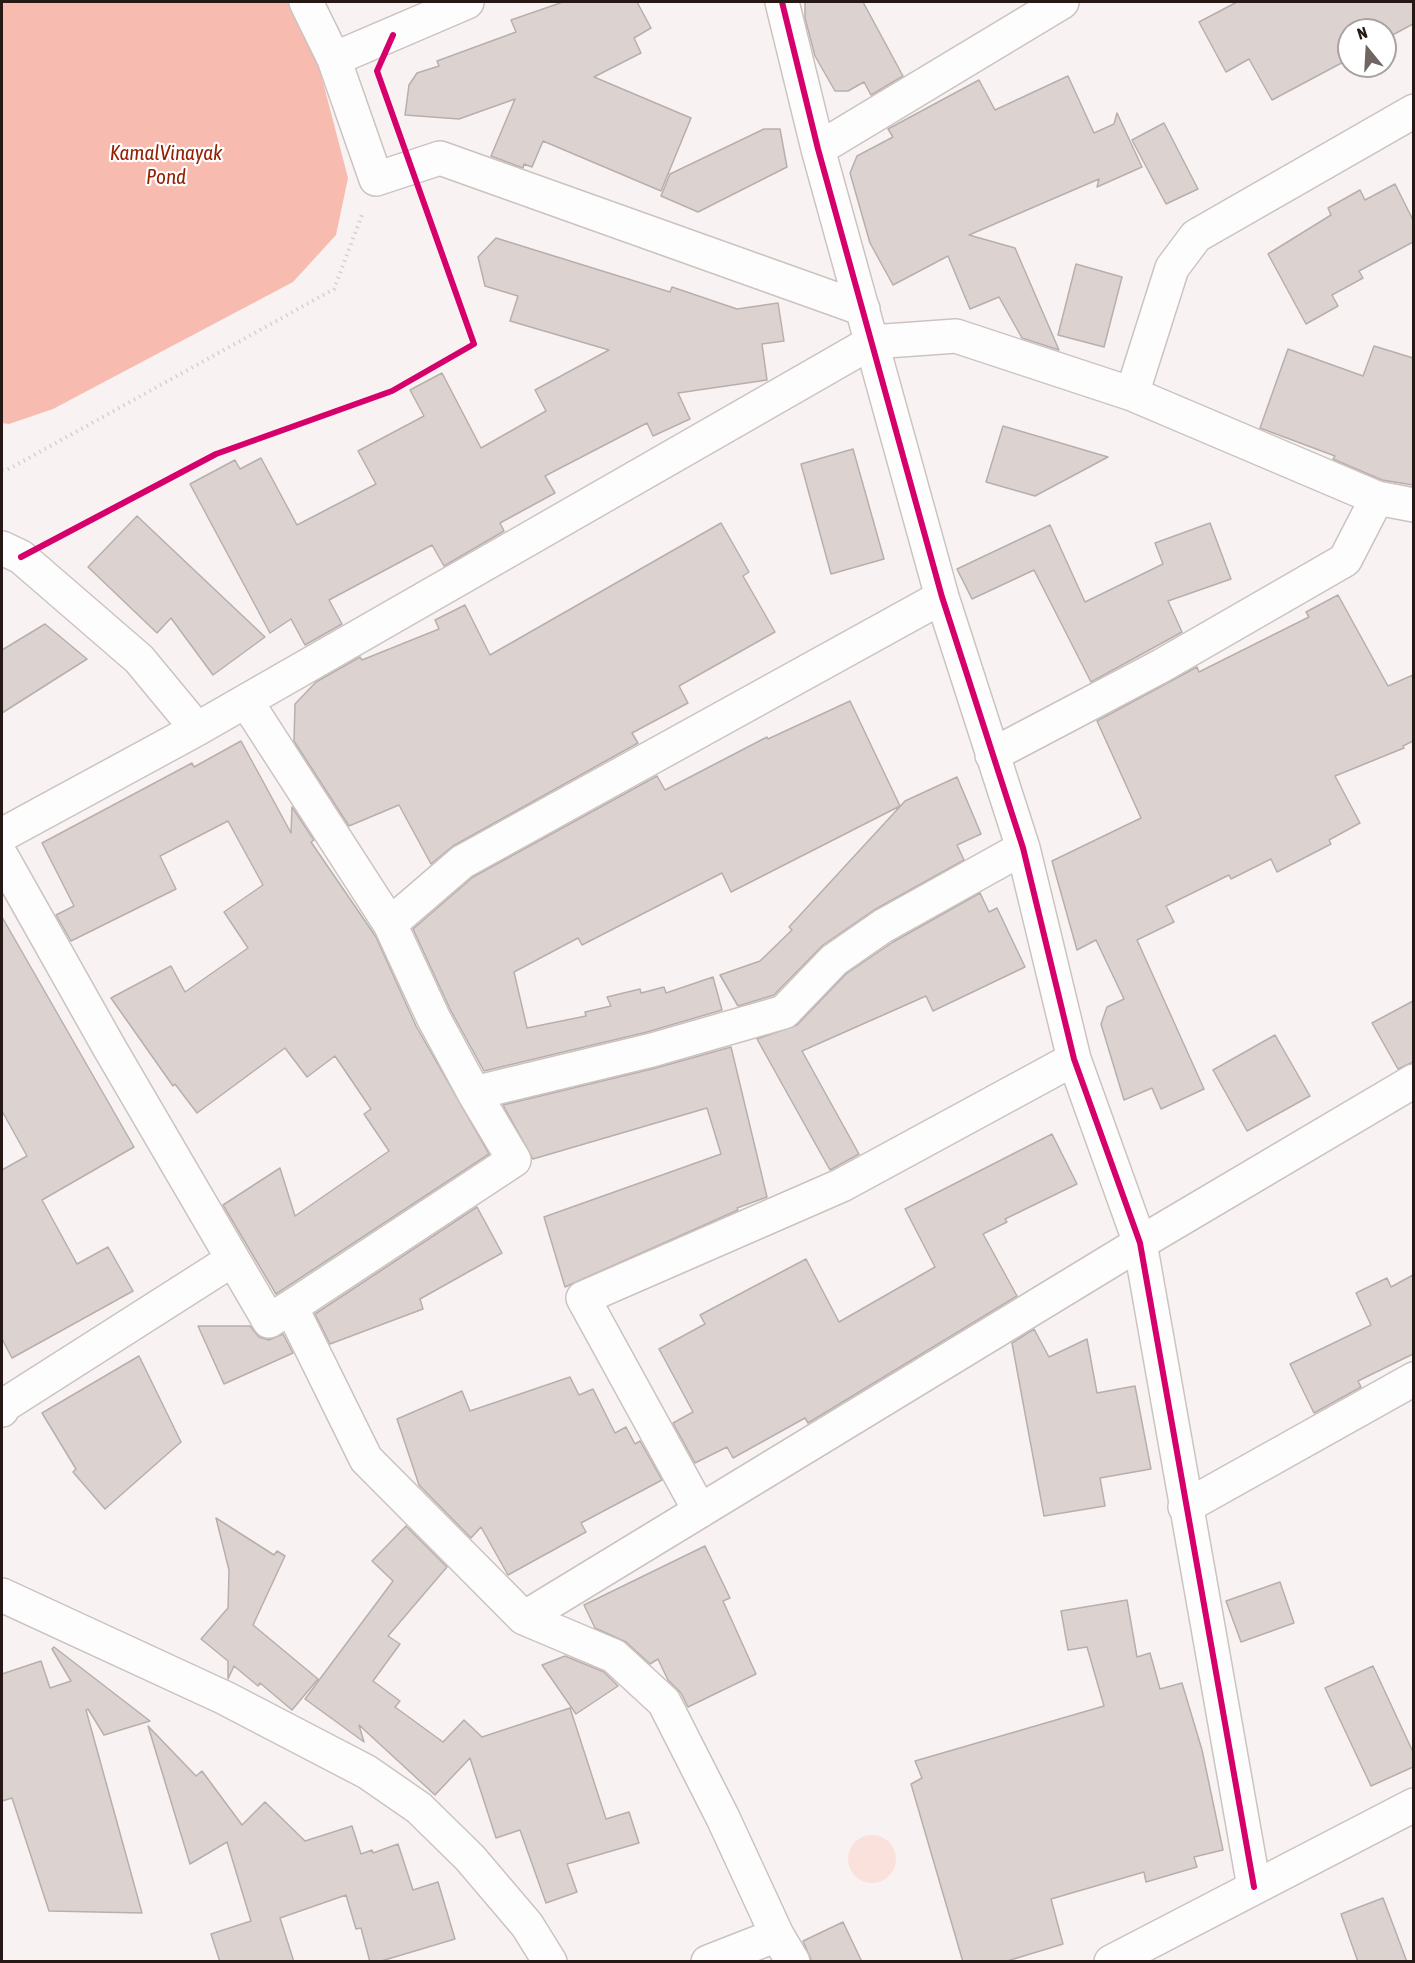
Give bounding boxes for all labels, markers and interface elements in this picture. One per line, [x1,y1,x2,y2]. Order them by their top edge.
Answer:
north arrow [1337,18,1397,78]
text: N [1355,23,1369,43]
water label: KamalVinayak Pond [110,140,222,190]

